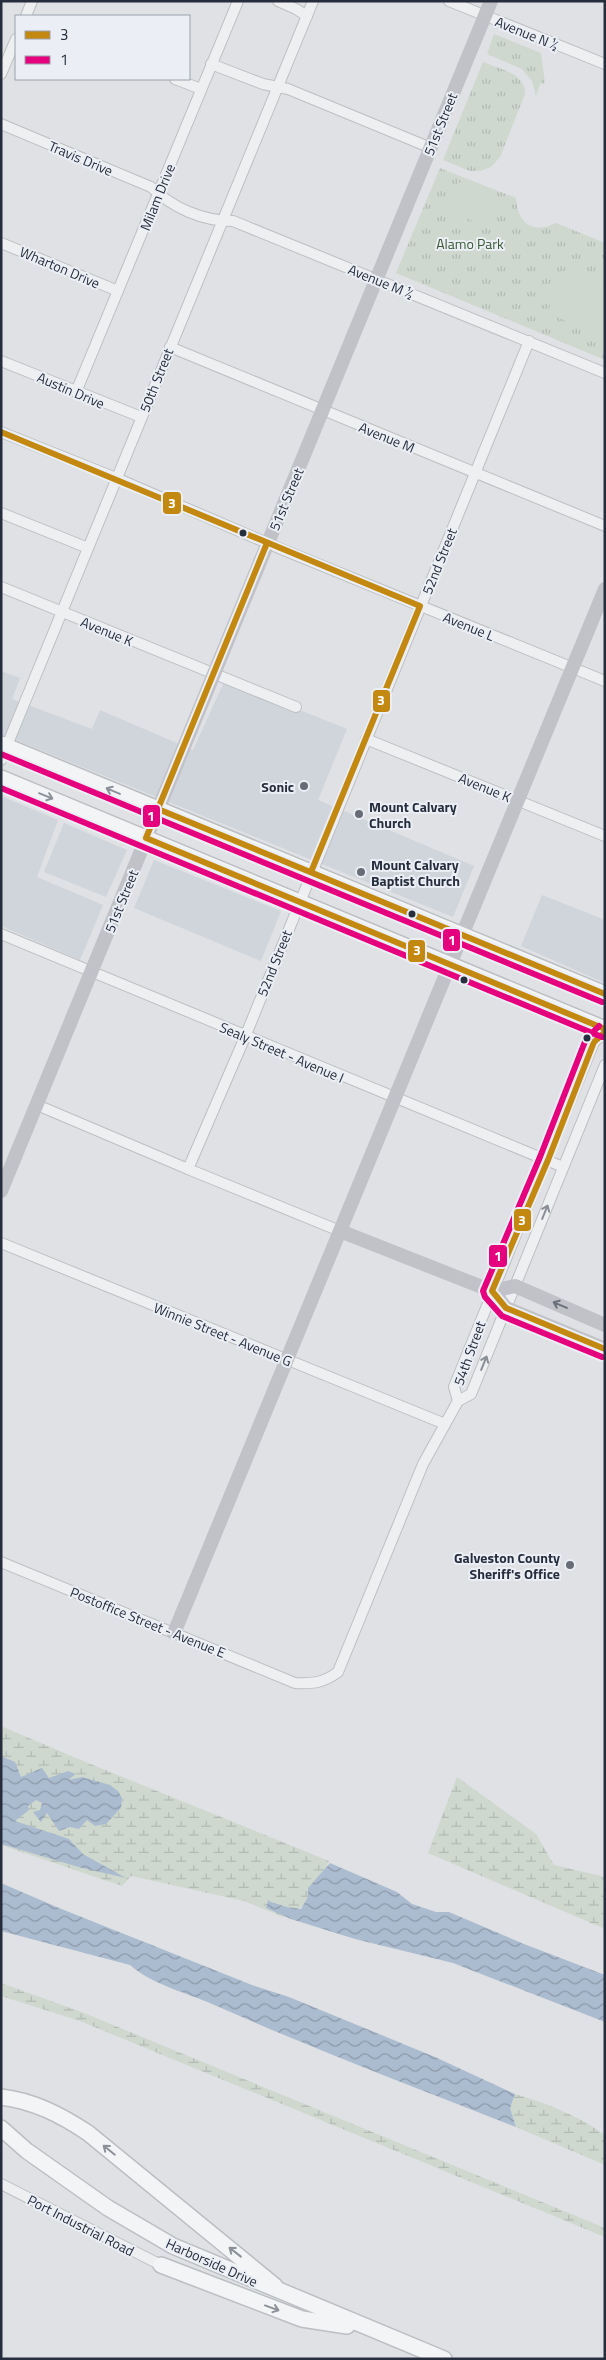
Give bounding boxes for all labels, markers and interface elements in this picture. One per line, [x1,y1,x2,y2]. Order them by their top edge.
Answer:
street label: Avenue N ½ [492,11,562,55]
legend [15,15,190,80]
text: 3 [60,23,68,46]
text: 1 [60,48,68,71]
street label: 51st Street [418,89,462,159]
street label: Travis Drive [46,135,116,181]
street label: Milam Drive [134,160,180,234]
park label: Alamo Park [436,233,504,254]
street label: Wharton Drive [17,241,103,293]
street label: Avenue M ½ [345,258,417,304]
street label: 50th Street [134,345,178,415]
street label: Austin Drive [34,366,108,414]
street label: Avenue M [356,416,418,458]
street label: 51st Street [263,464,309,534]
line badge: 3 [162,491,182,515]
text: 3 [168,492,176,513]
street label: 52nd Street [416,525,462,597]
unlabelled marker [238,528,248,538]
street label: Avenue L [440,606,498,646]
street label: Avenue K [78,611,136,651]
line badge: 3 [372,689,391,713]
text: 3 [377,689,385,710]
street label: Avenue K [456,767,514,807]
place label: Sonic [261,776,294,797]
marker: Sonic [298,780,310,792]
one-way arrow [106,785,121,795]
one-way arrow [38,792,53,802]
place label: Mount Calvary Church [369,796,457,833]
line badge: 1 [142,804,161,828]
text: 1 [147,805,155,826]
marker: Mount Calvary Church [353,808,365,820]
place label: Mount Calvary Baptist Church [371,854,460,891]
street label: 51st Street [99,866,143,936]
marker: Mount Calvary Baptist Church [355,866,367,878]
unlabelled marker [407,909,417,919]
street label: 52nd Street [251,927,297,999]
line badge: 1 [442,928,461,952]
text: 1 [448,929,456,950]
line badge: 3 [407,939,426,963]
text: 3 [413,939,421,960]
unlabelled marker [459,975,469,985]
street label: Sealy Street - Avenue I [216,1016,348,1088]
unlabelled marker [582,1033,592,1043]
one-way arrow [541,1205,550,1220]
line badge: 3 [513,1208,532,1232]
text: 3 [518,1209,526,1230]
line badge: 1 [488,1244,508,1268]
text: 1 [494,1245,502,1266]
street label: Winnie Street - Avenue G [151,1297,295,1371]
one-way arrow [553,1300,568,1310]
street label: 54th Street [448,1318,490,1388]
one-way arrow [479,1356,489,1371]
place label: Galveston County Sheriff's Office [454,1547,560,1584]
marker: Galveston County Sheriff's Office [564,1559,576,1571]
street label: Postoffice Street - Avenue E [67,1581,229,1663]
one-way arrow [103,2144,116,2155]
street label: Port Industrial Road [24,2189,138,2261]
street label: Harborside Drive [163,2232,261,2292]
one-way arrow [229,2247,242,2258]
one-way arrow [264,2304,279,2313]

